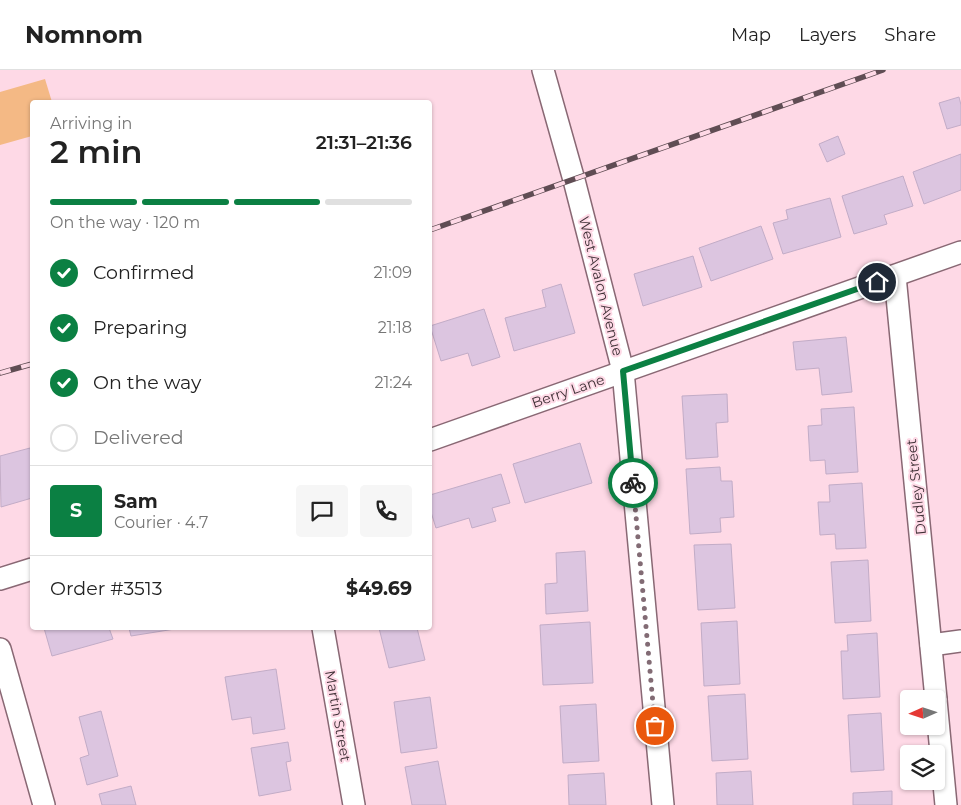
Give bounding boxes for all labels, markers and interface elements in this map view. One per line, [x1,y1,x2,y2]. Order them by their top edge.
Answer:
text: Nomnom [25,20,143,49]
text: Map [731,24,771,46]
text: Layers [799,24,856,46]
text: Share [884,24,936,46]
text: Arriving in [50,114,132,133]
text: 21:31–21:36 [316,131,412,154]
text: 2 min [50,132,142,171]
text: On the way · 120 m [50,213,200,232]
street label: West Avalon Avenue [575,214,627,358]
icon: check [50,259,78,287]
text: Confirmed [93,261,194,284]
pin [856,261,898,303]
text: 21:09 [373,263,412,282]
icon: home [863,268,891,296]
icon: check [50,314,78,342]
text: Preparing [93,316,188,339]
text: 21:18 [378,318,412,337]
icon: check [50,369,78,397]
street label: Berry Lane [529,370,607,412]
text: On the way [93,371,201,394]
text: 21:24 [374,373,412,392]
text: Delivered [93,426,184,449]
street label: Dudley Street [902,438,930,536]
courier [608,458,658,508]
icon: bike [619,469,647,497]
button: chat [296,485,348,537]
button: phone [360,485,412,537]
text: Sam [114,490,158,513]
text: S [70,499,82,522]
text: Courier · 4.7 [114,513,208,532]
text: Order #3513 [50,577,162,600]
text: $49.69 [346,577,412,600]
street label: Martin Street [321,669,355,763]
north arrow [900,690,945,735]
map controls [900,690,945,790]
pin [634,705,676,747]
icon: bag [641,712,669,740]
button: layers [900,745,945,790]

